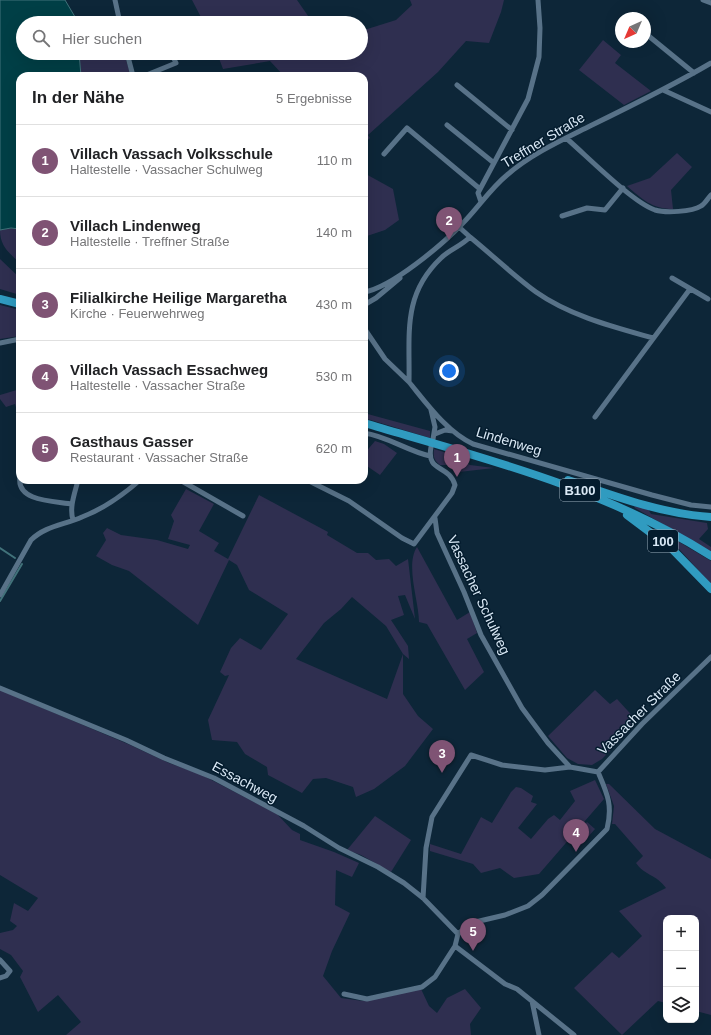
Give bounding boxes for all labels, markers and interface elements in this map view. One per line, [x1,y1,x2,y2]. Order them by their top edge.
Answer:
north arrow [615,12,651,48]
search box [16,16,368,60]
icon: search [30,27,52,49]
text: Hier suchen [62,30,142,47]
text: In der Nähe [32,88,125,107]
text: 5 Ergebnisse [276,91,352,106]
street label: Treffner Straße [499,109,588,171]
text: Villach Vassach Volksschule [70,145,273,162]
text: 1 [41,153,49,168]
text: 110 m [317,153,352,168]
text: Haltestelle · Vassacher Schulweg [70,162,263,177]
pin: 2 [436,207,462,240]
text: Villach Lindenweg [70,217,201,234]
text: 2 [41,225,49,240]
text: 140 m [316,225,352,240]
text: Haltestelle · Treffner Straße [70,234,229,249]
text: Filialkirche Heilige Margaretha [70,289,287,306]
text: 3 [41,297,49,312]
text: 430 m [316,297,352,312]
text: Kirche · Feuerwehrweg [70,306,204,321]
text: Villach Vassach Essachweg [70,361,268,378]
your location [439,361,459,381]
text: 4 [41,369,49,384]
text: 530 m [316,369,352,384]
text: Haltestelle · Vassacher Straße [70,378,245,393]
street label: Lindenweg [474,423,544,459]
text: Gasthaus Gasser [70,433,193,450]
text: 5 [41,441,49,456]
text: 620 m [316,441,352,456]
pin: 1 [444,444,470,477]
text: Restaurant · Vassacher Straße [70,450,248,465]
road number: B100 [560,479,600,501]
road number: 100 [648,530,678,552]
street label: Vassacher Schulweg [444,533,514,657]
street label: Vassacher Straße [594,668,684,758]
pin: 3 [429,740,455,773]
street label: Essachweg [210,758,280,806]
pin: 4 [563,819,589,852]
map controls [663,915,699,1023]
button: + [663,915,699,951]
pin: 5 [460,918,486,951]
button: − [663,951,699,987]
button: layers [663,987,699,1023]

